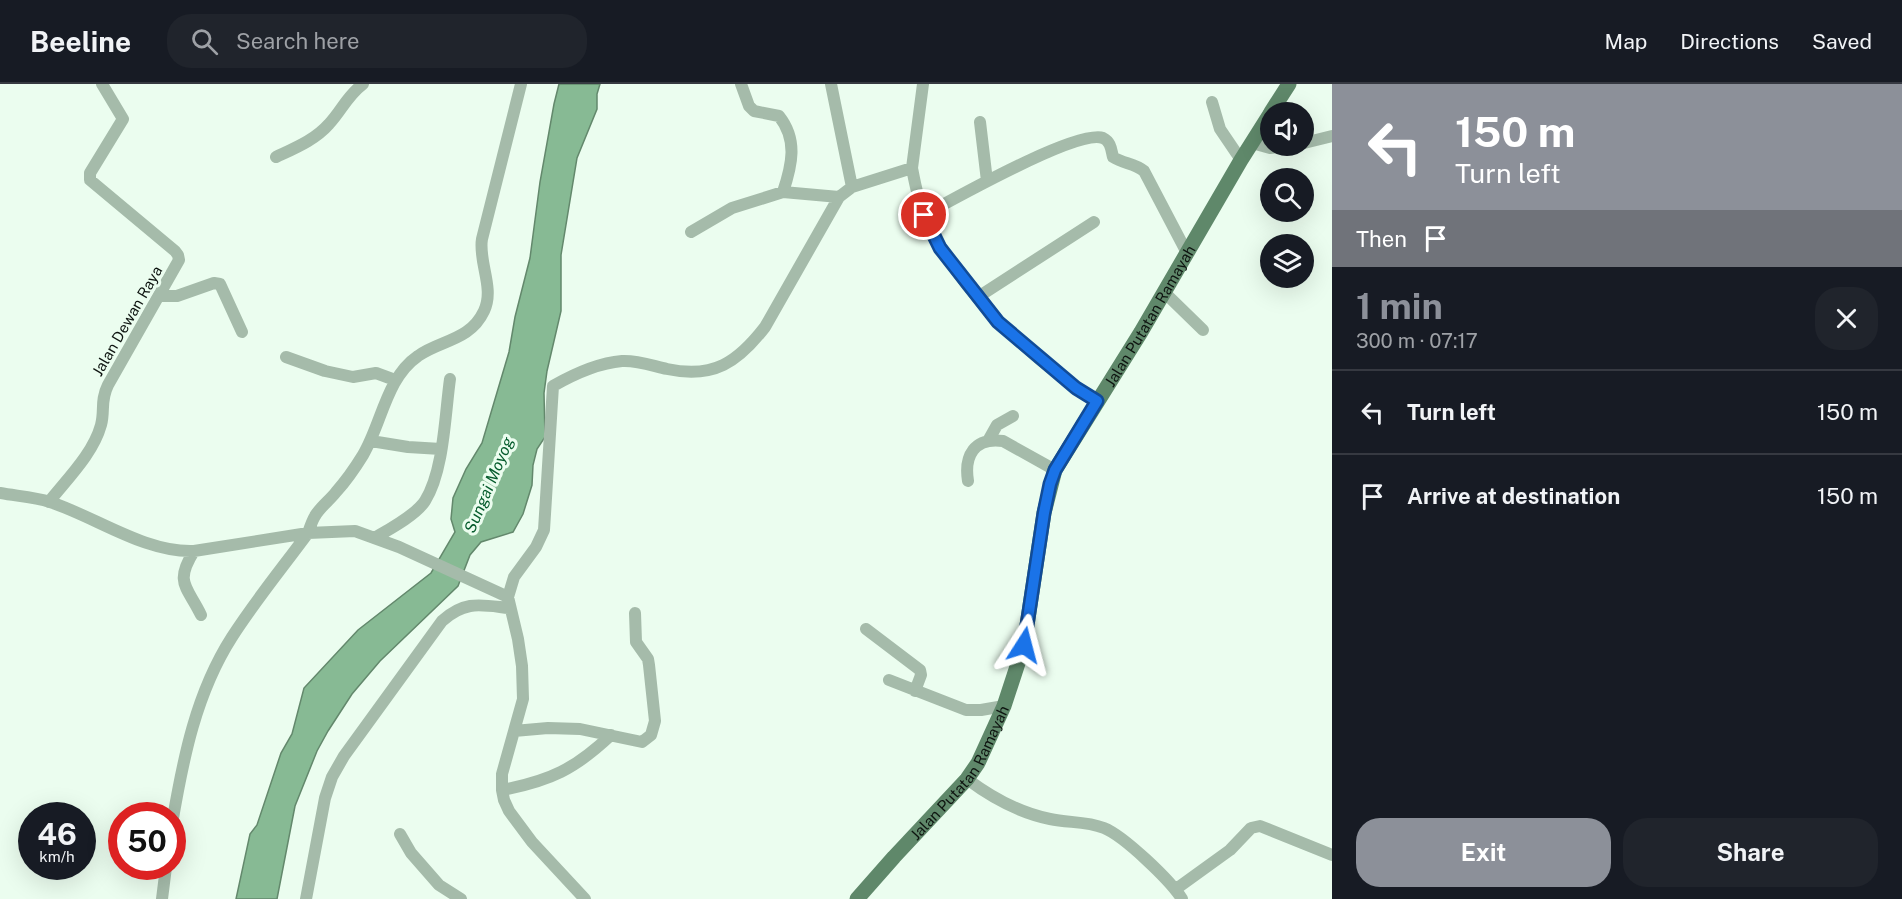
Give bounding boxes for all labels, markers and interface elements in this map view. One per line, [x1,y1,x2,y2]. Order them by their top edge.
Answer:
search box [167,14,587,68]
text: Beeline [30,25,131,58]
icon: search [188,25,221,58]
text: Search here [236,28,360,54]
text: Map [1605,29,1647,54]
text: Directions [1680,29,1779,54]
text: Saved [1812,29,1872,54]
map controls [1260,102,1314,288]
button: sound [1260,102,1314,156]
text: 150 m [1455,107,1575,156]
icon: left [1356,108,1434,186]
text: Turn left [1455,157,1561,189]
button: search [1260,168,1314,222]
pin [898,189,949,240]
icon: arrive [907,198,940,231]
icon: arrive [1419,222,1452,255]
text: Then [1356,226,1407,252]
button: layers [1260,234,1314,288]
street label: Jalan Putatan Ramayah [1101,242,1198,389]
street label: Jalan Dewan Raya [89,263,165,379]
text: 1 min [1356,285,1443,327]
button: close [1815,287,1878,350]
text: 300 m · 07:17 [1356,329,1478,353]
icon: left [1356,396,1389,429]
text: Turn left [1407,399,1496,425]
text: 150 m [1817,399,1878,425]
water label: Sungai Moyog [460,434,518,536]
icon: arrive [1356,480,1389,513]
text: Arrive at destination [1407,483,1620,509]
text: 150 m [1817,483,1878,509]
position arrow [992,613,1056,677]
street label: Jalan Putatan Ramayah [906,702,1012,843]
speed limit sign: 50 [108,802,186,880]
text: 46 [37,816,77,852]
button: Exit [1356,818,1611,887]
button: Share [1623,818,1878,887]
text: km/h [39,848,75,865]

